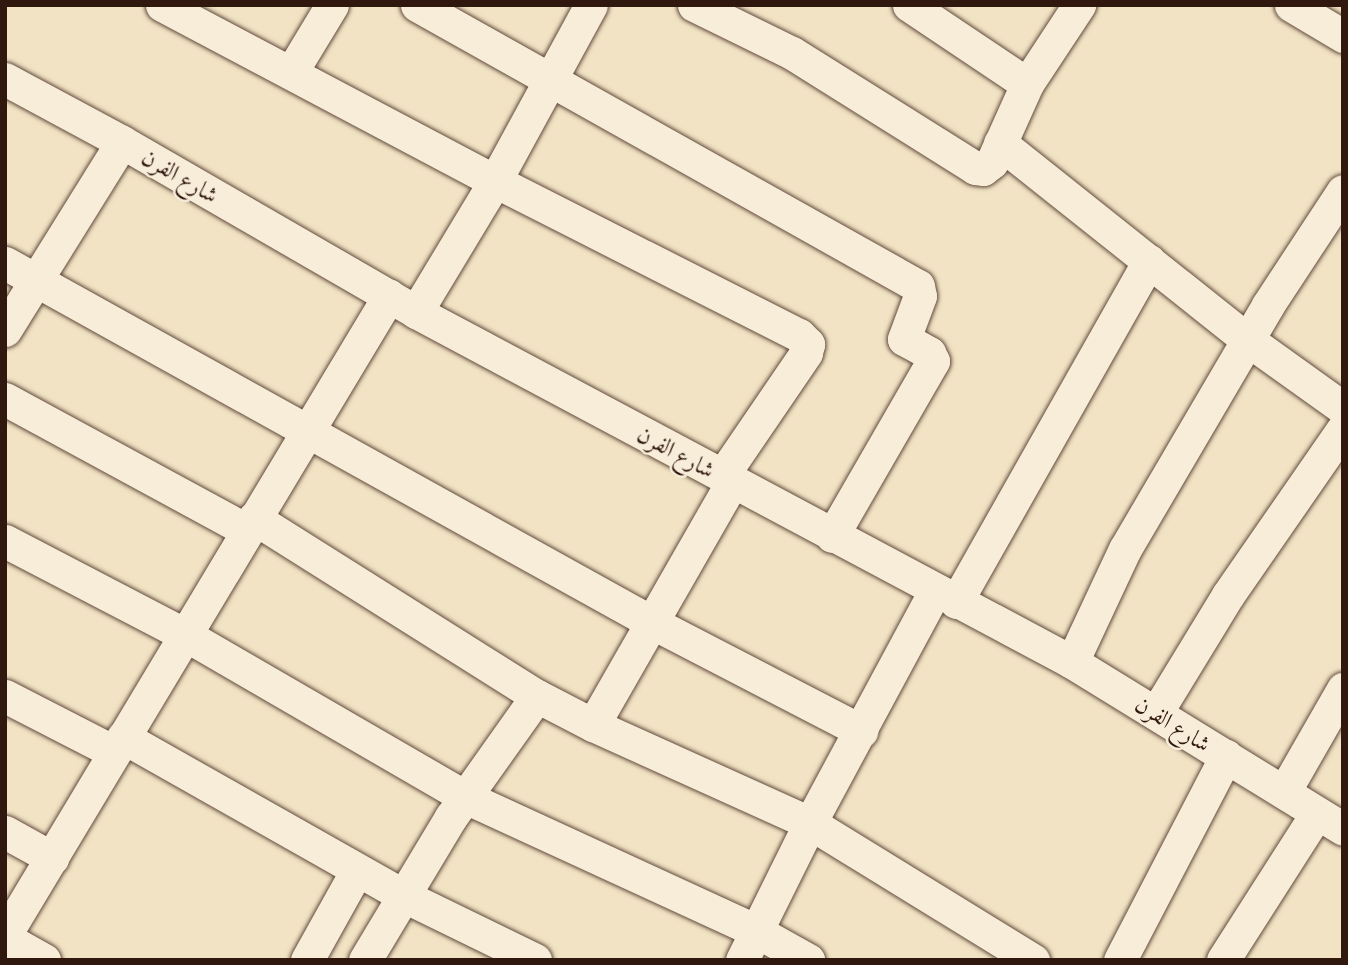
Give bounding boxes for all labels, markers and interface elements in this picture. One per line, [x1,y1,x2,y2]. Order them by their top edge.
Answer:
street label: شارع الفرن [137,143,223,209]
street label: شارع الفرن [633,420,719,484]
street label: شارع الفرن [1130,690,1216,758]

